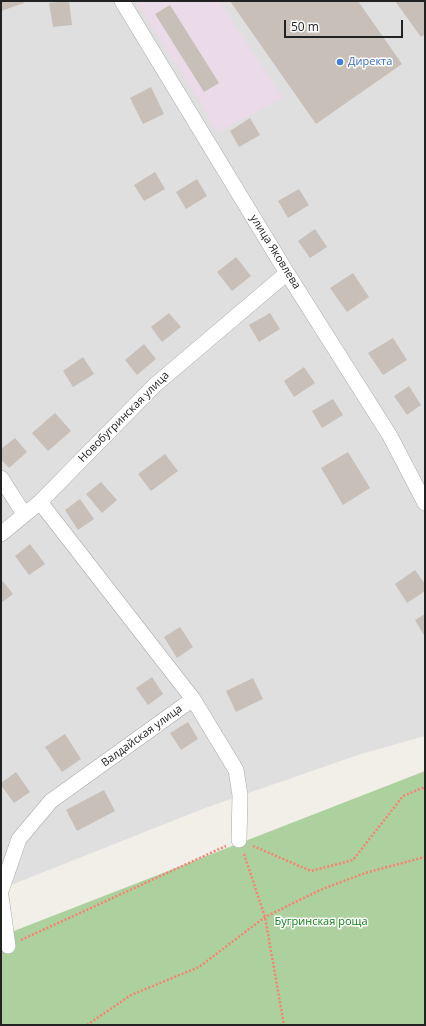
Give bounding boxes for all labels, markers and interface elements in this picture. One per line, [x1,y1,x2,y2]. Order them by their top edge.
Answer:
scale bar [286,12,405,38]
text: 50 m [291,18,319,35]
place label: Директа [348,55,392,69]
marker: Директа [335,57,345,67]
street label: улица Яковлева [247,212,303,292]
street label: Новобугринская улица [76,369,172,465]
street label: Валдайская улица [99,702,185,770]
park label: Бугринская роща [274,915,368,929]

